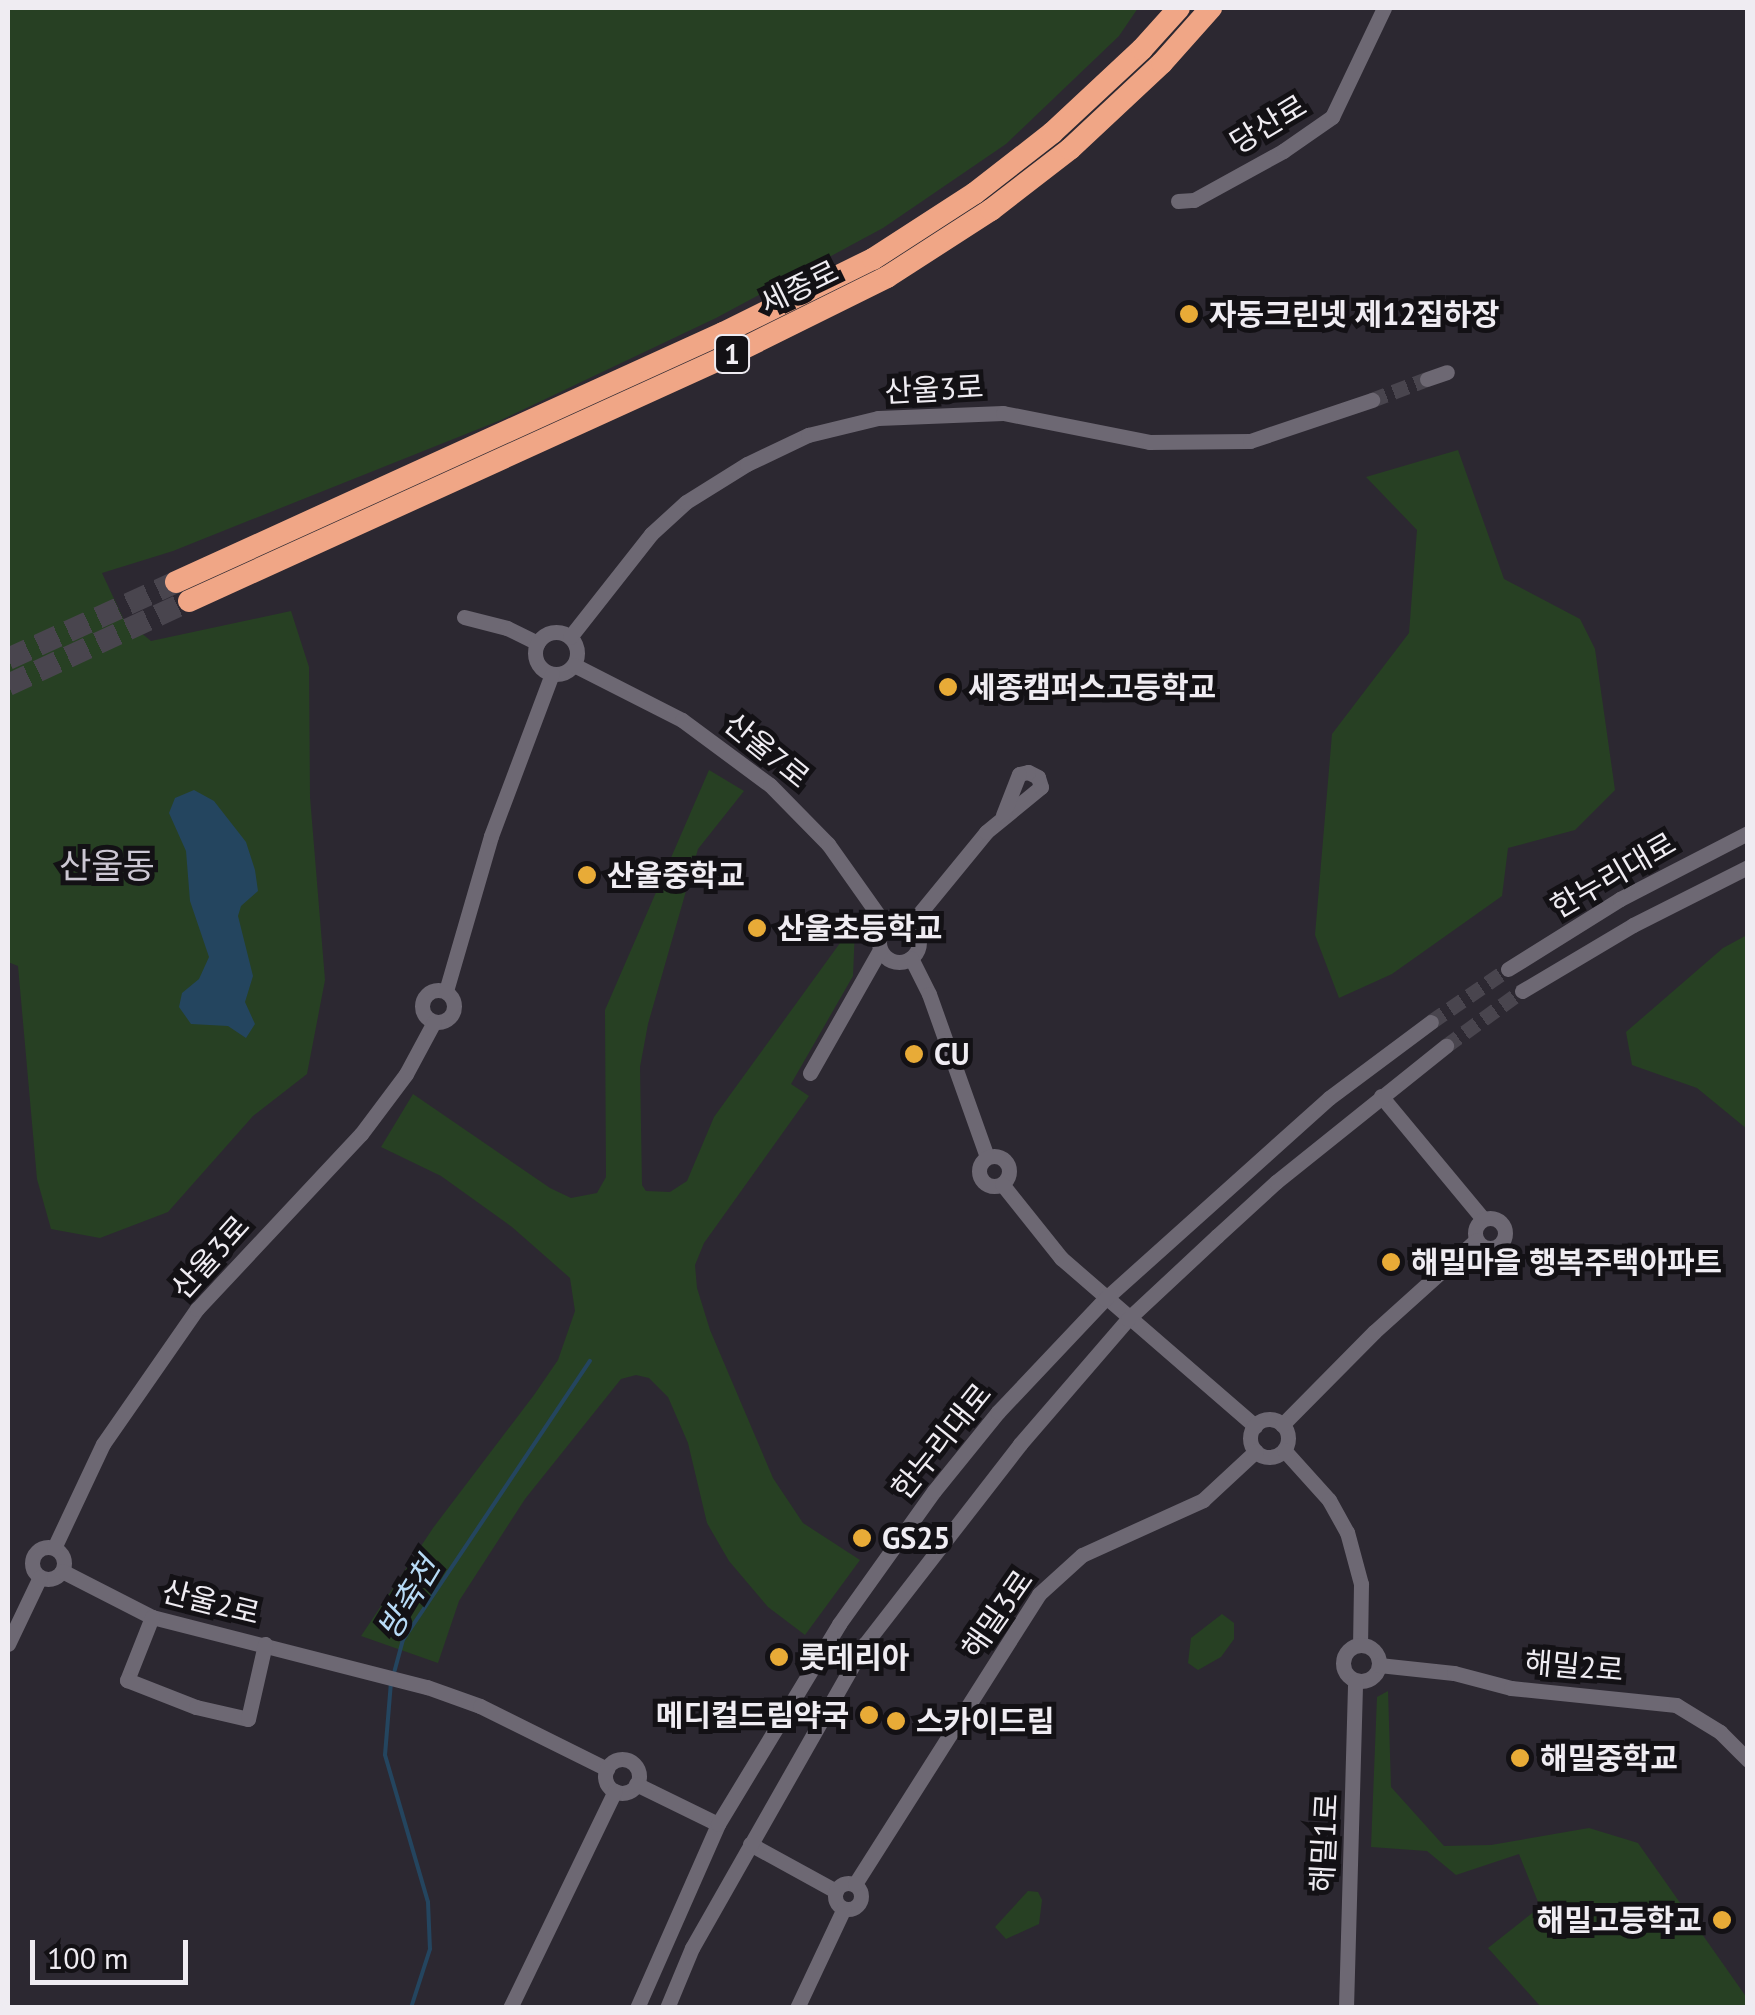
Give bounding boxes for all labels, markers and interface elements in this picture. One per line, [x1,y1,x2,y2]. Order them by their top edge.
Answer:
street label: 당산로 [1223,87,1313,161]
street label: 세종로 [754,253,844,321]
place label: 자동크린넷 제12집하장 [1209,296,1499,332]
marker: 자동크린넷 제12집하장 [1178,303,1200,325]
road number: 1 [712,331,752,377]
street label: 산울3로 [884,368,984,410]
place label: 세종캠퍼스고등학교 [968,669,1216,705]
marker: 세종캠퍼스고등학교 [937,676,959,698]
street label: 산울7로 [717,705,817,795]
street label: 한누리대로 [1544,825,1682,925]
district label: 산울동 [59,844,155,886]
place label: 산울중학교 [607,857,745,893]
marker: 산울중학교 [576,864,598,886]
place label: 산울초등학교 [777,910,943,946]
marker: 산울초등학교 [746,917,768,939]
place label: CU [934,1036,970,1072]
marker: CU [903,1043,925,1065]
street label: 산울3로 [163,1208,257,1306]
place label: 해밀마을 행복주택아파트 [1411,1244,1722,1280]
marker: 해밀마을 행복주택아파트 [1380,1251,1402,1273]
street label: 한누리대로 [884,1376,998,1506]
place label: GS25 [882,1520,950,1556]
marker: GS25 [851,1527,873,1549]
water label: 방축천 [369,1550,447,1646]
street label: 해밀3로 [954,1563,1040,1665]
street label: 산울2로 [159,1573,263,1631]
place label: 롯데리아 [799,1639,909,1675]
street label: 해밀2로 [1523,1644,1625,1688]
marker: 롯데리아 [768,1646,790,1668]
place label: 메디컬드림약국 [656,1697,849,1733]
place label: 스카이드림 [916,1703,1054,1739]
marker: 메디컬드림약국 [858,1704,880,1726]
marker: 스카이드림 [885,1710,907,1732]
place label: 해밀중학교 [1540,1740,1678,1776]
marker: 해밀중학교 [1509,1747,1531,1769]
street label: 해밀1로 [1303,1793,1345,1893]
place label: 해밀고등학교 [1536,1902,1702,1938]
marker: 해밀고등학교 [1711,1909,1733,1931]
scale bar [35,1920,192,1982]
text: 100 m [47,1938,128,1977]

